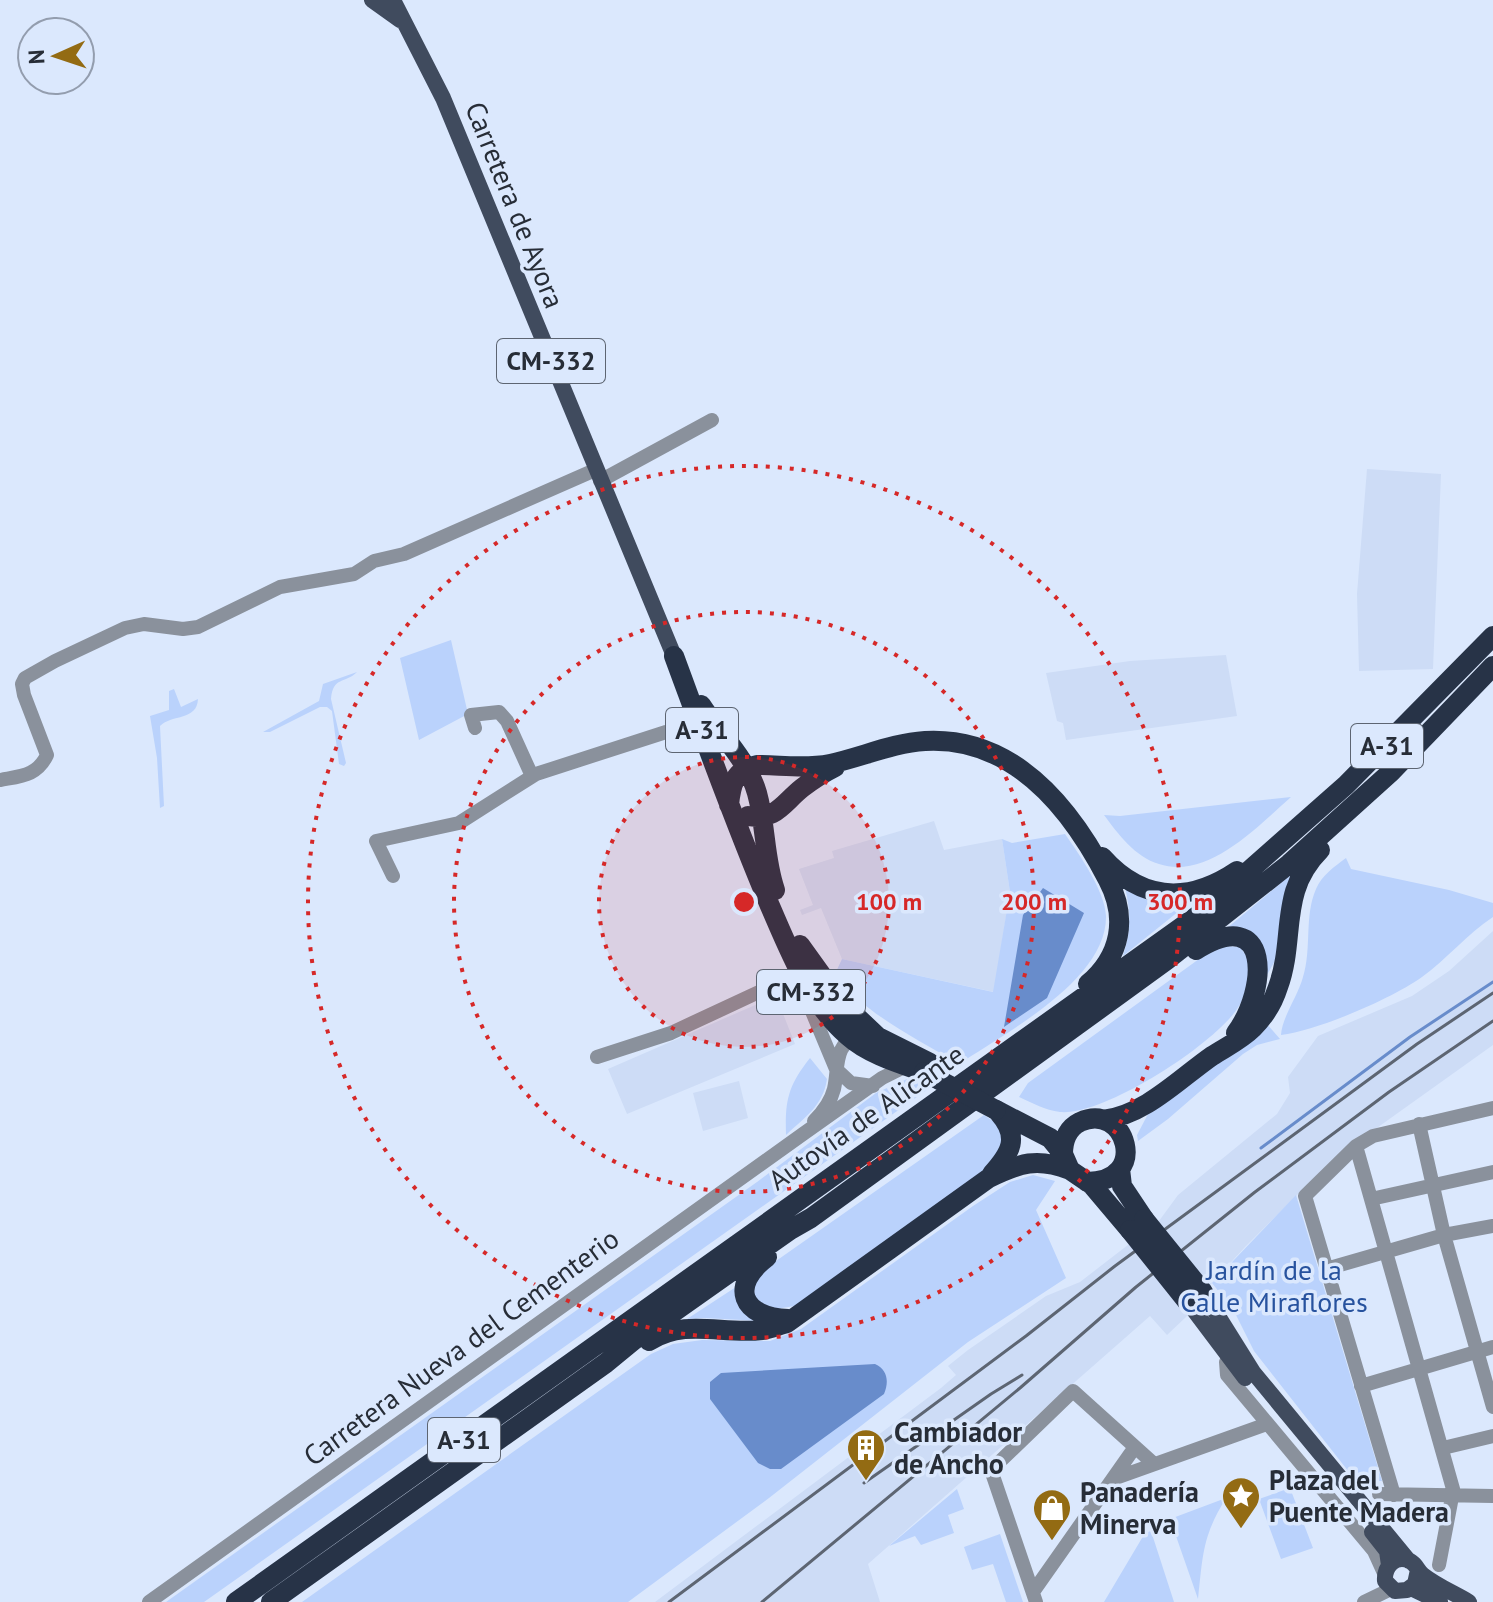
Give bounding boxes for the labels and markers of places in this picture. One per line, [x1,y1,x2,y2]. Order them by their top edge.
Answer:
centre of rings [730,888,758,916]
place label: Cambiador de Ancho [894,1413,1022,1482]
building icon: Cambiador de Ancho [845,1427,887,1482]
place label: Plaza del Puente Madera [1269,1461,1449,1530]
place label: Panadería Minerva [1080,1473,1199,1542]
place icon: Plaza del Puente Madera [1220,1475,1262,1530]
shop icon: Panadería Minerva [1031,1487,1073,1542]

